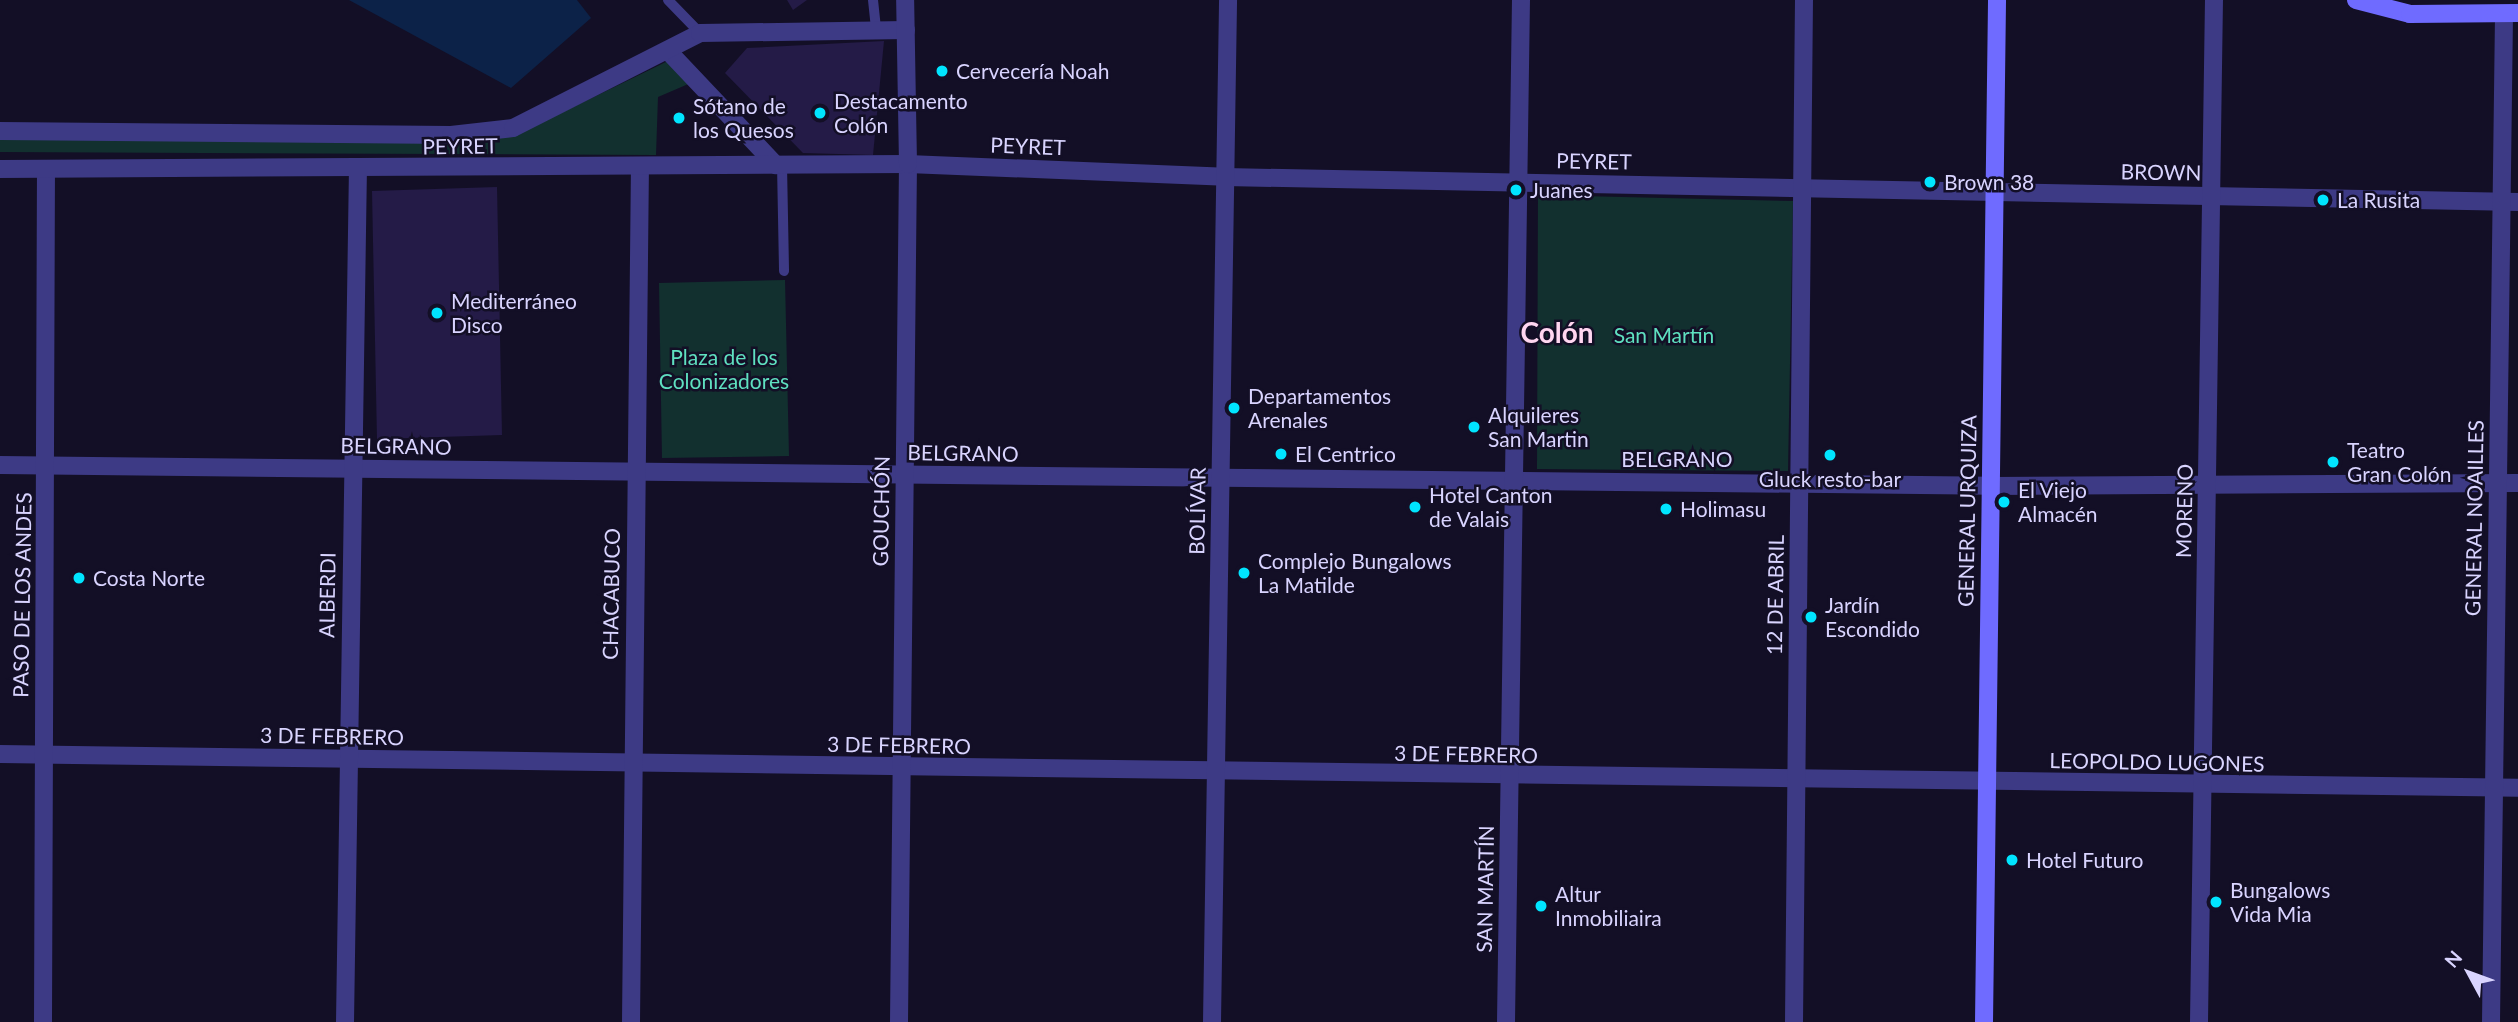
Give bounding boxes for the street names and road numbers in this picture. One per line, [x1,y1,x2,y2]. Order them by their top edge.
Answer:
street label: PEYRET [990,132,1066,160]
street label: PEYRET [422,133,498,159]
street label: PEYRET [1556,148,1632,174]
street label: BROWN [2120,159,2202,185]
street label: GENERAL URQUIZA [1953,414,1981,608]
street label: GENERAL NOAILLES [2460,419,2488,617]
street label: BELGRANO [340,432,452,460]
street label: BELGRANO [907,439,1019,467]
street label: BELGRANO [1621,446,1733,472]
street label: GOUCHÓN [867,456,895,566]
street label: MORENO [2171,464,2197,558]
street label: BOLÍVAR [1184,467,1210,555]
street label: PASO DE LOS ANDES [8,492,36,698]
street label: CHACABUCO [597,528,625,660]
street label: 12 DE ABRIL [1761,534,1789,656]
street label: ALBERDI [314,552,340,638]
street label: 3 DE FEBRERO [260,722,404,750]
street label: 3 DE FEBRERO [827,731,971,759]
street label: 3 DE FEBRERO [1394,740,1538,768]
street label: LEOPOLDO LUGONES [2049,748,2265,776]
street label: SAN MARTÍN [1471,825,1499,953]

